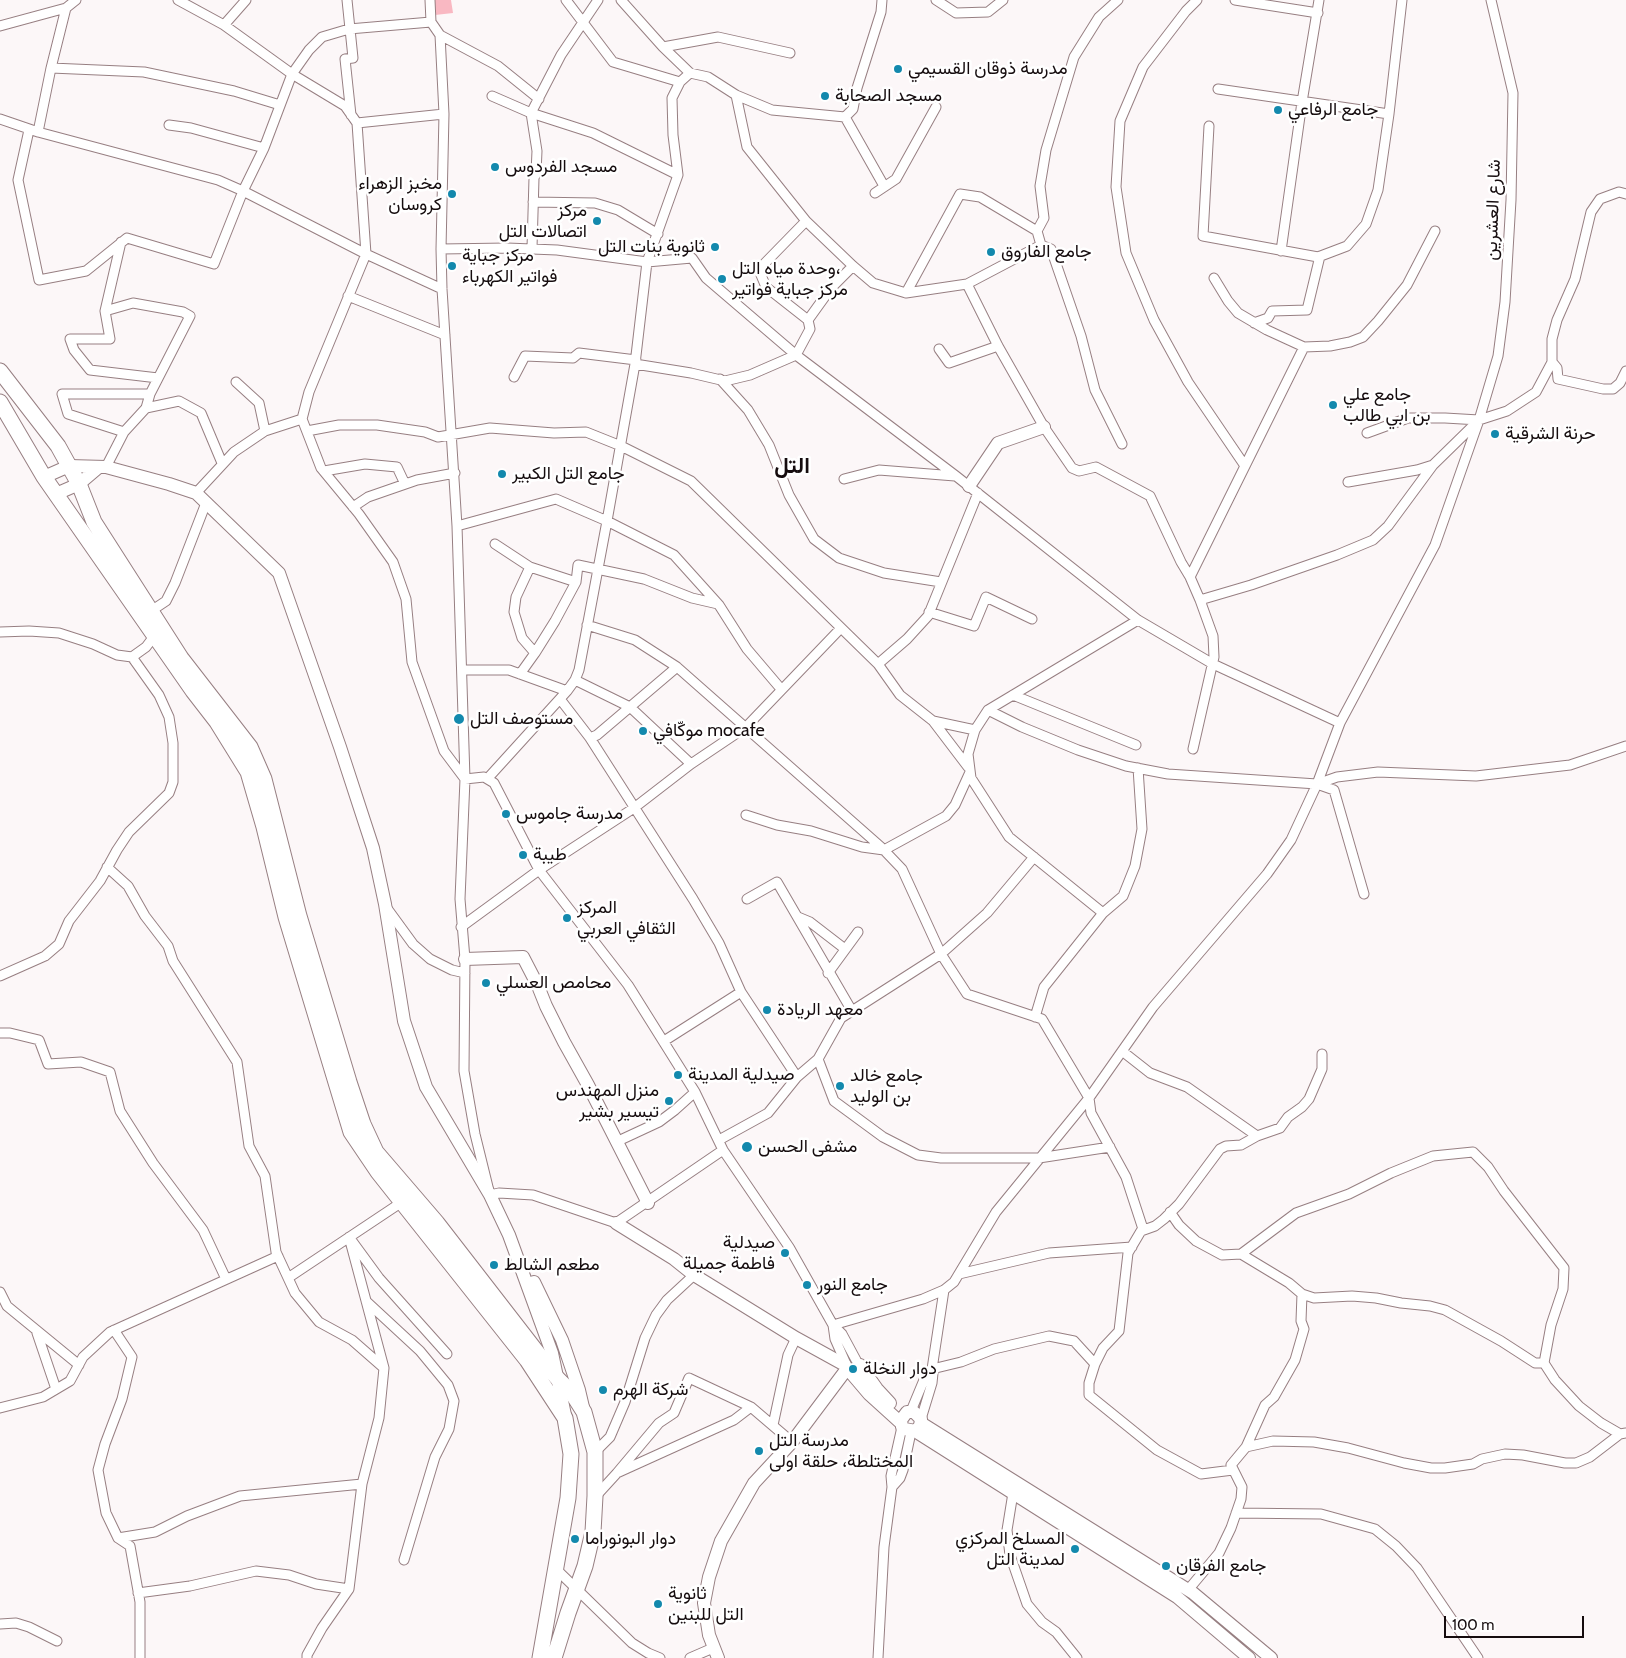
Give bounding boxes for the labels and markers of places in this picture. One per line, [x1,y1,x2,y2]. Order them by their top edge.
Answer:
place label: مدرسة ذوقان القسيمي [908,58,1068,80]
marker: مدرسة ذوقان القسيمي [892,63,904,75]
place label: مسجد الصحابة [835,85,942,107]
marker: مسجد الصحابة [819,90,831,102]
place label: جامع الرفاعي [1288,99,1378,121]
marker: جامع الرفاعي [1272,104,1284,116]
place label: مسجد الفردوس [505,156,617,178]
marker: مسجد الفردوس [489,161,501,173]
place label: مخبز الزهراء كروسان [358,173,442,215]
marker: مخبز الزهراء كروسان [446,188,458,200]
place label: مركز اتصالات التل [499,200,587,242]
marker: مركز اتصالات التل [591,215,603,227]
place label: ثانوية بنات التل [598,236,705,258]
marker: ثانوية بنات التل [709,241,721,253]
place label: جامع الفاروق [1001,241,1092,263]
place label: مركز جباية فواتير الكهرباء [462,245,557,288]
marker: جامع الفاروق [985,246,997,258]
place label: وحدة مياه التل، مركز جباية فواتير [732,258,848,300]
marker: مركز جباية فواتير الكهرباء [446,260,458,272]
marker: وحدة مياه التل، مركز جباية فواتير [716,273,728,285]
place label: جامع علي بن ابي طالب [1343,384,1431,426]
marker: جامع علي بن ابي طالب [1327,399,1339,411]
place label: حرنة الشرقية [1505,423,1596,445]
marker: حرنة الشرقية [1489,428,1501,440]
place label: جامع التل الكبير [512,463,624,485]
marker: جامع التل الكبير [496,468,508,480]
place label: مستوصف التل [470,708,573,730]
marker: مستوصف التل [452,712,466,726]
place label: موكّافي mocafe [653,720,765,742]
marker: موكّافي mocafe [637,725,649,737]
place label: مدرسة جاموس [516,803,623,825]
marker: مدرسة جاموس [500,808,512,820]
place label: طيبة [533,844,567,866]
marker: طيبة [517,849,529,861]
place label: المركز الثقافي العربي [577,897,676,940]
marker: المركز الثقافي العربي [561,912,573,924]
place label: محامص العسلي [496,972,611,994]
marker: محامص العسلي [480,977,492,989]
place label: معهد الريادة [777,999,863,1021]
marker: معهد الريادة [761,1004,773,1016]
place label: صيدلية المدينة [688,1064,795,1086]
place label: جامع خالد بن الوليد [850,1065,923,1108]
marker: صيدلية المدينة [672,1069,684,1081]
place label: منزل المهندس تيسير بشير [556,1080,659,1122]
marker: جامع خالد بن الوليد [834,1080,846,1092]
marker: منزل المهندس تيسير بشير [663,1095,675,1107]
place label: مشفى الحسن [758,1136,857,1158]
marker: مشفى الحسن [740,1140,754,1154]
place label: صيدلية فاطمة جميلة [683,1232,775,1274]
marker: صيدلية فاطمة جميلة [779,1247,791,1259]
place label: مطعم الشالط [504,1254,600,1276]
marker: مطعم الشالط [488,1259,500,1271]
place label: جامع النور [817,1274,888,1296]
marker: جامع النور [801,1279,813,1291]
place label: دوار النخلة [863,1358,937,1380]
marker: دوار النخلة [847,1363,859,1375]
place label: شركة الهرم [613,1379,688,1401]
marker: شركة الهرم [597,1384,609,1396]
place label: مدرسة التل المختلطة، حلقة اولى [769,1430,913,1472]
marker: مدرسة التل المختلطة، حلقة اولى [753,1445,765,1457]
place label: دوار البونوراما [585,1528,676,1550]
place label: المسلخ المركزي لمدينة التل [955,1528,1065,1570]
marker: دوار البونوراما [569,1533,581,1545]
marker: المسلخ المركزي لمدينة التل [1069,1543,1081,1555]
place label: جامع الفرقان [1176,1555,1266,1577]
marker: جامع الفرقان [1160,1560,1172,1572]
place label: ثانوية التل للبنين [668,1583,744,1626]
marker: ثانوية التل للبنين [652,1598,664,1610]

